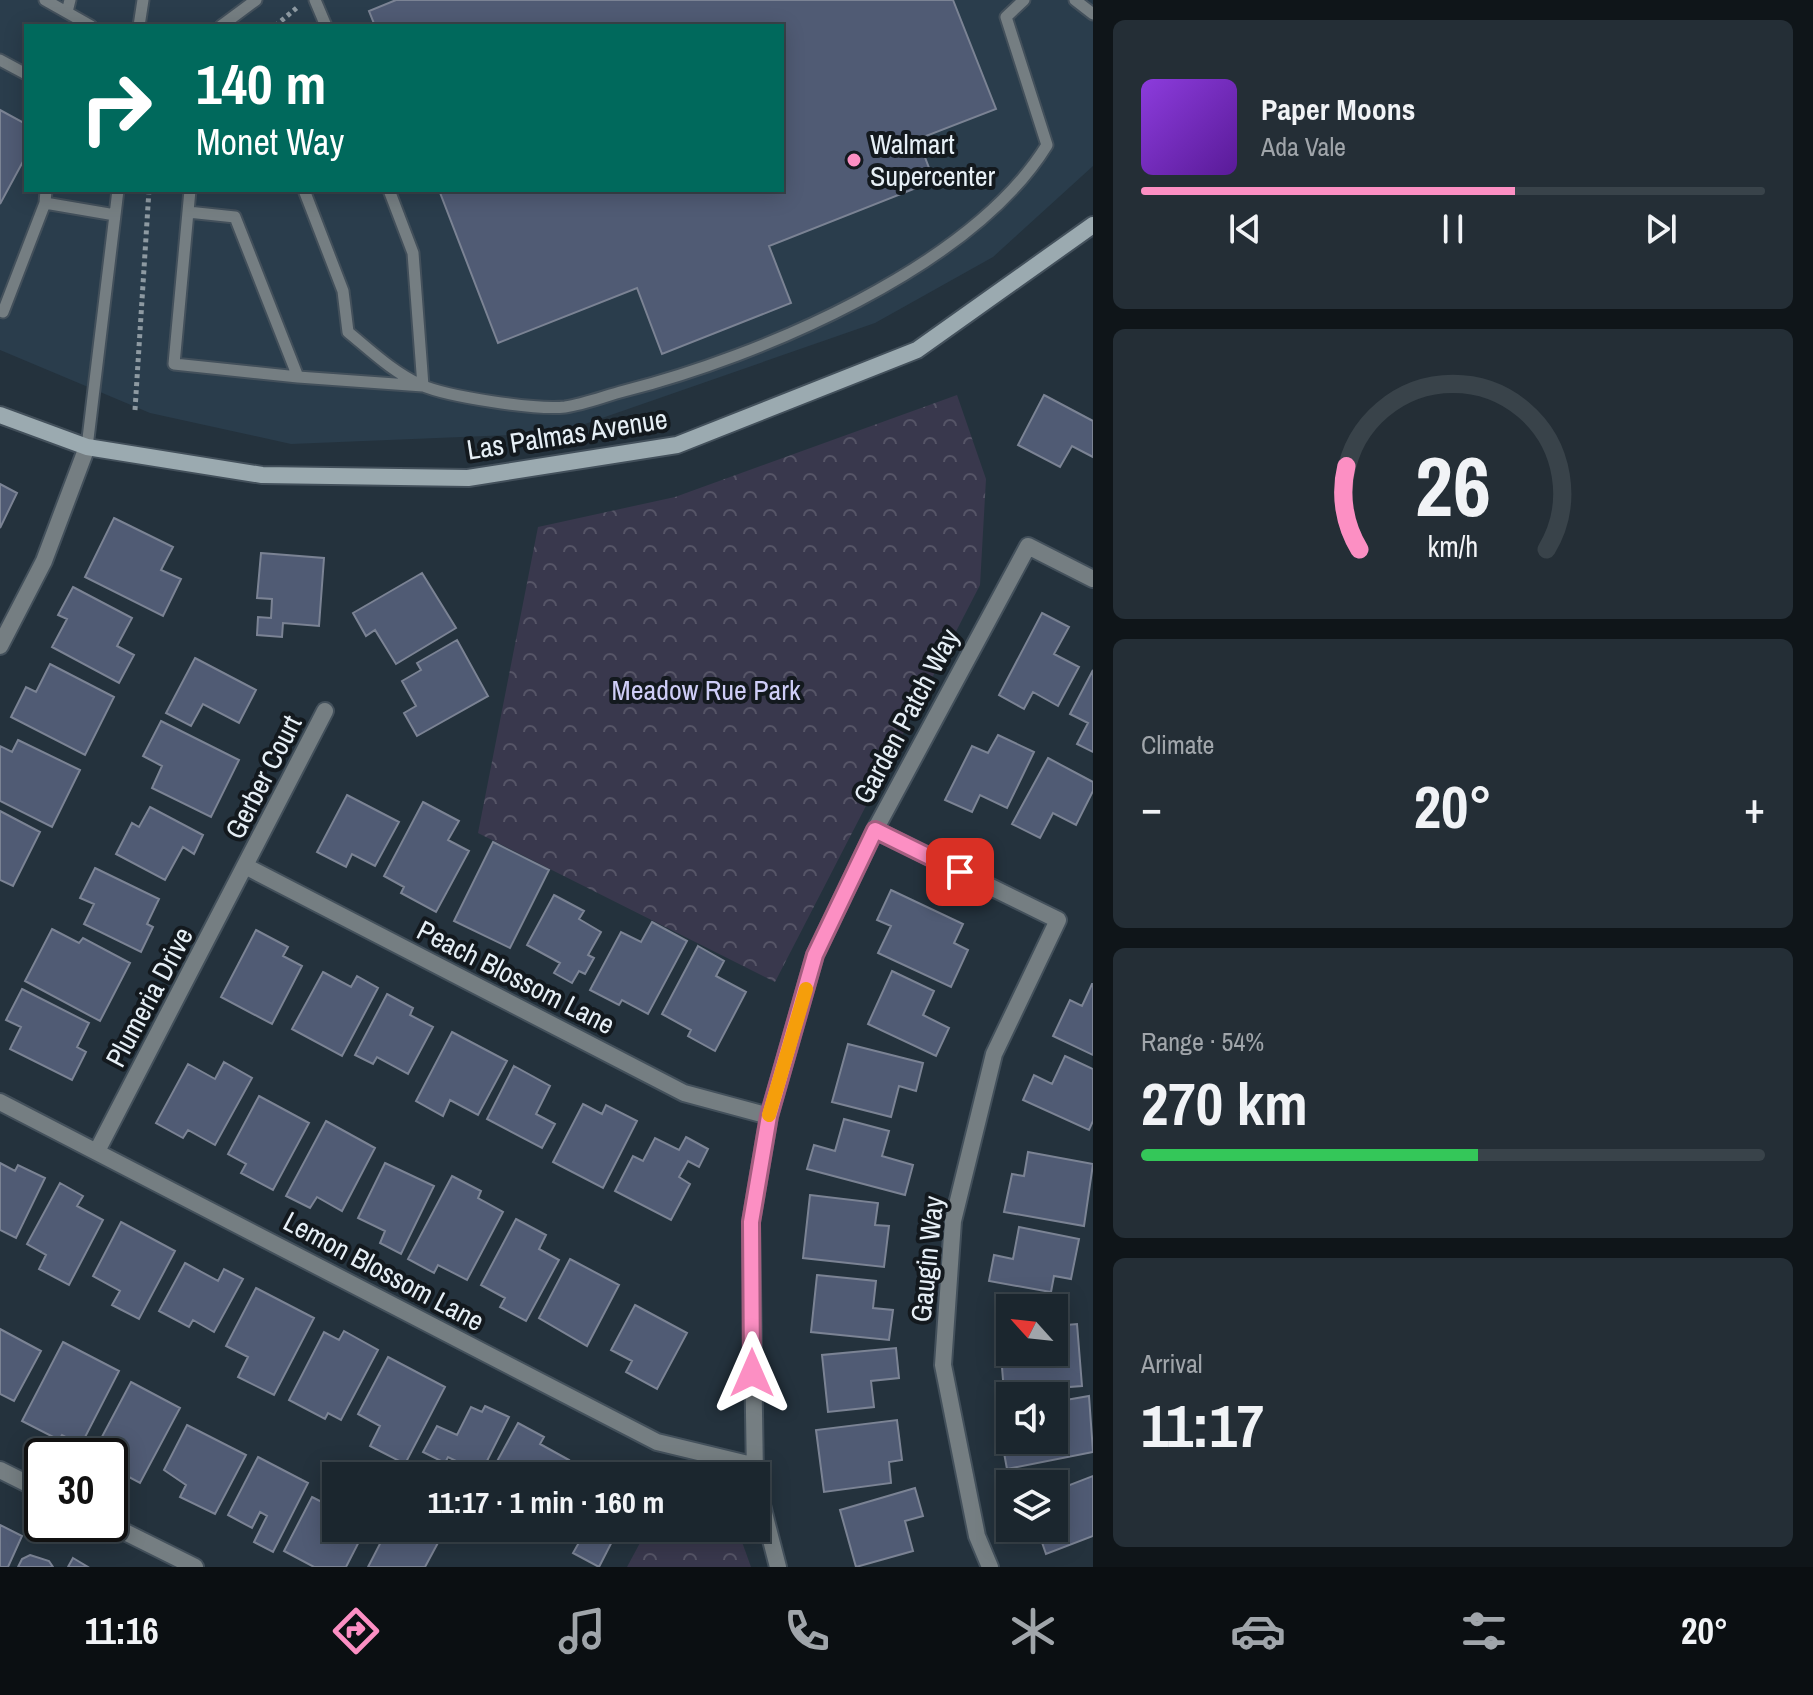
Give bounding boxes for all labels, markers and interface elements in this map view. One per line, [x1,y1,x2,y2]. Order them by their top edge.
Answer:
text: 140 m [196,46,326,121]
icon: right [64,56,168,160]
text: Paper Moons [1261,89,1415,129]
text: Monet Way [196,118,344,166]
place label: Walmart Supercenter [870,125,995,195]
text: Ada Vale [1261,129,1346,164]
marker: Walmart Supercenter [845,151,863,169]
icon: previous [1223,207,1267,251]
icon: pause [1431,207,1475,251]
icon: next [1639,207,1683,251]
street label: Las Palmas Avenue [464,399,670,469]
text: 26 [1415,430,1491,542]
text: km/h [1428,527,1478,566]
street label: Garden Patch Way [844,621,968,810]
park label: Meadow Rue Park [612,671,801,709]
street label: Gerber Court [216,709,310,845]
text: Climate [1141,727,1214,762]
text: 20° [1414,766,1492,847]
text: − [1141,777,1162,837]
text: + [1744,777,1765,837]
pin [926,838,994,906]
icon: arrive [938,850,982,894]
street label: Peach Blossom Lane [411,911,621,1043]
street label: Plumeria Drive [96,920,202,1074]
text: Range · 54% [1141,1024,1264,1059]
text: 270 km [1141,1063,1308,1144]
street label: Gaugin Way [901,1193,953,1324]
street label: Lemon Blossom Lane [277,1202,491,1340]
north arrow [996,1294,1068,1366]
map controls [996,1294,1068,1542]
position arrow [710,1331,794,1415]
text: Arrival [1141,1346,1203,1381]
button: sound [996,1382,1068,1454]
text: 11:17 [1141,1385,1264,1466]
speed limit sign: 30 [24,1438,128,1542]
button: layers [996,1470,1068,1542]
text: 11:17 · 1 min · 160 m [428,1482,664,1522]
icon: directions [328,1603,384,1659]
icon: music [554,1603,610,1659]
icon: phone [779,1603,835,1659]
icon: climate [1005,1603,1061,1659]
icon: car [1230,1603,1286,1659]
icon: filters [1456,1603,1512,1659]
text: 11:16 [85,1607,159,1655]
text: 20° [1681,1607,1728,1655]

